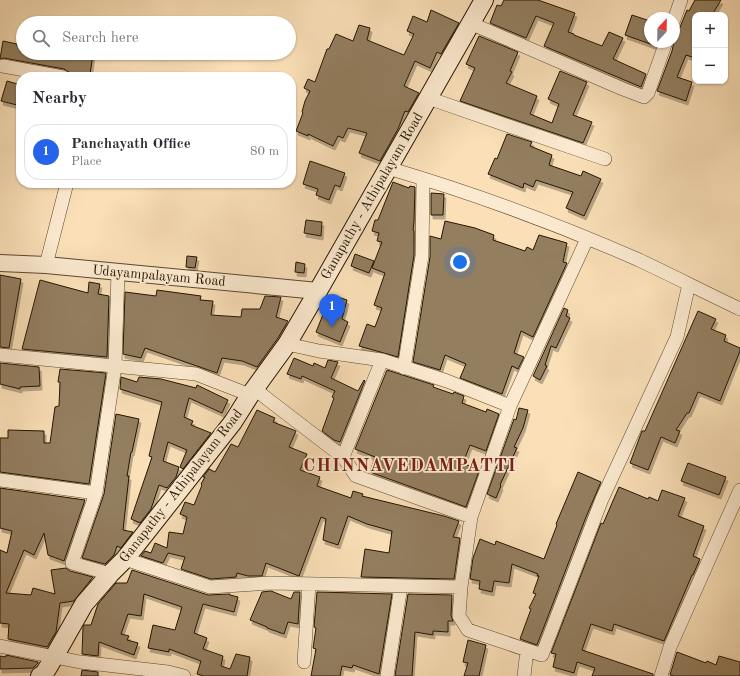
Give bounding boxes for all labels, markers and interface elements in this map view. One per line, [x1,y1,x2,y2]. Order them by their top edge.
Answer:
north arrow [644,12,680,48]
map controls [692,12,728,84]
button: + [692,12,728,48]
search box [16,16,296,60]
icon: search [30,27,52,49]
text: Search here [62,31,139,46]
button: − [692,48,728,84]
text: Nearby [32,90,87,107]
street label: Ganapathy - Athipalayam Road [318,110,426,282]
text: Panchayath Office [71,137,191,152]
text: 1 [42,145,50,158]
text: 80 m [250,145,279,158]
text: Place [71,155,101,168]
your location [450,252,470,272]
street label: Udayampalayam Road [92,263,226,289]
pin: 1 [319,294,345,327]
street label: Ganapathy - Athipalayam Road [117,407,245,565]
district label: CHINNAVEDAMPATTI [303,457,517,475]

